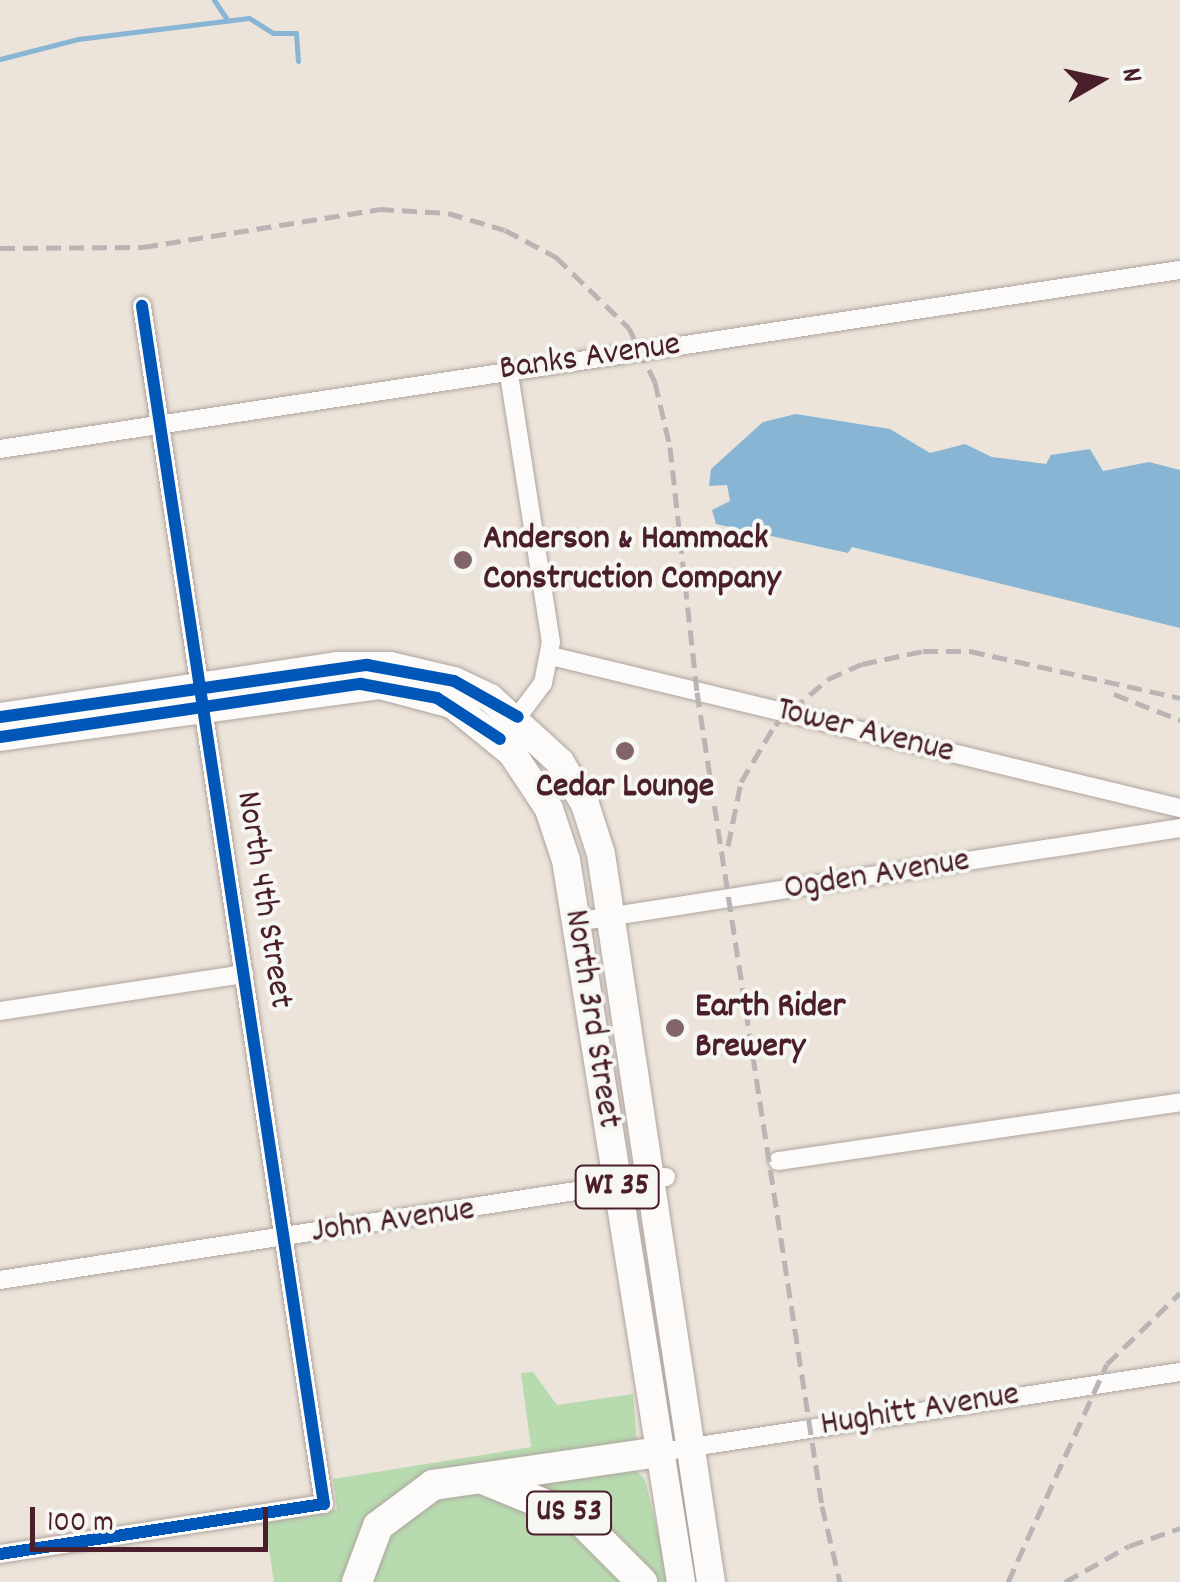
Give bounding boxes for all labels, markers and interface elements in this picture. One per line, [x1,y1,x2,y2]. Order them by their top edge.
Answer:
north arrow [1050,30,1150,130]
text: N [1109,65,1150,85]
street label: Banks Avenue [497,325,683,391]
place label: Anderson & Hammack Construction Company [483,519,781,601]
marker: Anderson & Hammack Construction Company [452,549,474,571]
street label: Tower Avenue [772,690,958,774]
marker: Cedar Lounge [614,740,636,762]
place label: Cedar Lounge [536,767,714,809]
street label: North 4th Street [225,788,301,1012]
street label: Ogden Avenue [781,841,973,911]
street label: North 3rd Street [553,907,629,1131]
place label: Earth Rider Brewery [695,987,845,1069]
marker: Earth Rider Brewery [664,1017,686,1039]
road number: WI 35 [574,1160,660,1214]
street label: John Avenue [309,1190,477,1254]
street label: Hughitt Avenue [818,1375,1022,1447]
road number: US 53 [524,1486,614,1540]
scale bar [35,1487,272,1549]
text: 100 m [47,1503,114,1546]

